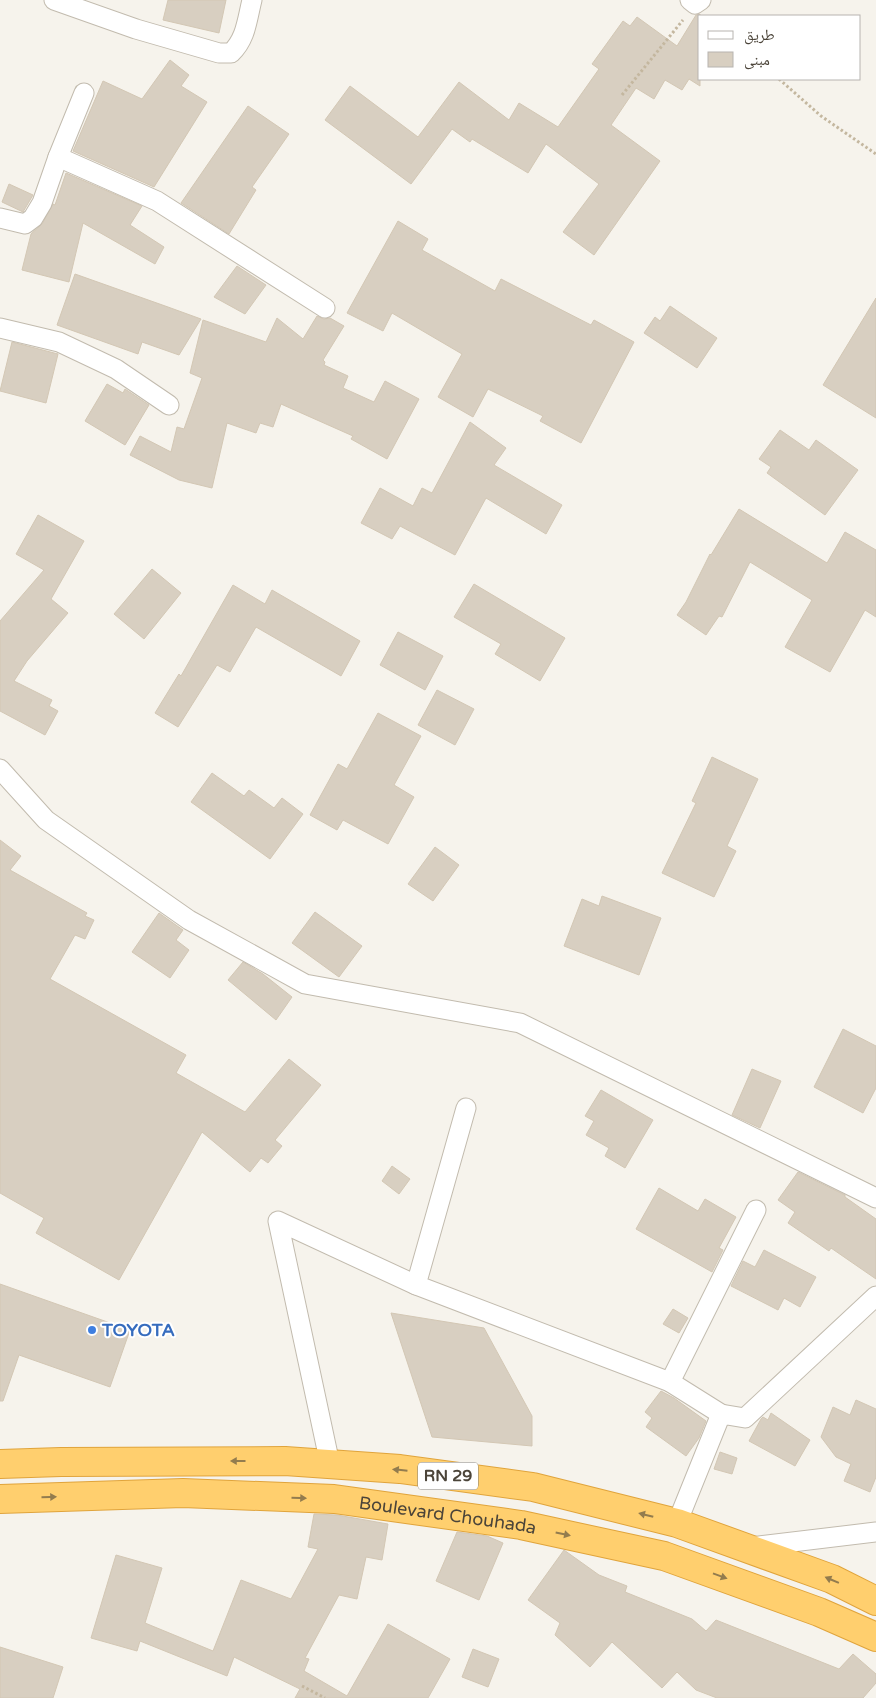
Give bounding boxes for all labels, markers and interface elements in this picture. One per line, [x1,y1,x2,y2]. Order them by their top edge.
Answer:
legend [698,15,861,80]
text: طريق [744,26,775,45]
text: مبنى [744,51,770,70]
place label: TOYOTA [101,1319,175,1341]
marker: TOYOTA [86,1324,98,1336]
one-way arrow [230,1457,246,1465]
road number: RN 29 [418,1462,478,1490]
one-way arrow [392,1465,408,1473]
street label: Boulevard Chouhada [357,1492,539,1539]
one-way arrow [41,1493,57,1501]
one-way arrow [291,1494,307,1502]
one-way arrow [638,1511,653,1519]
one-way arrow [556,1530,571,1538]
one-way arrow [713,1572,728,1580]
one-way arrow [825,1575,839,1583]

